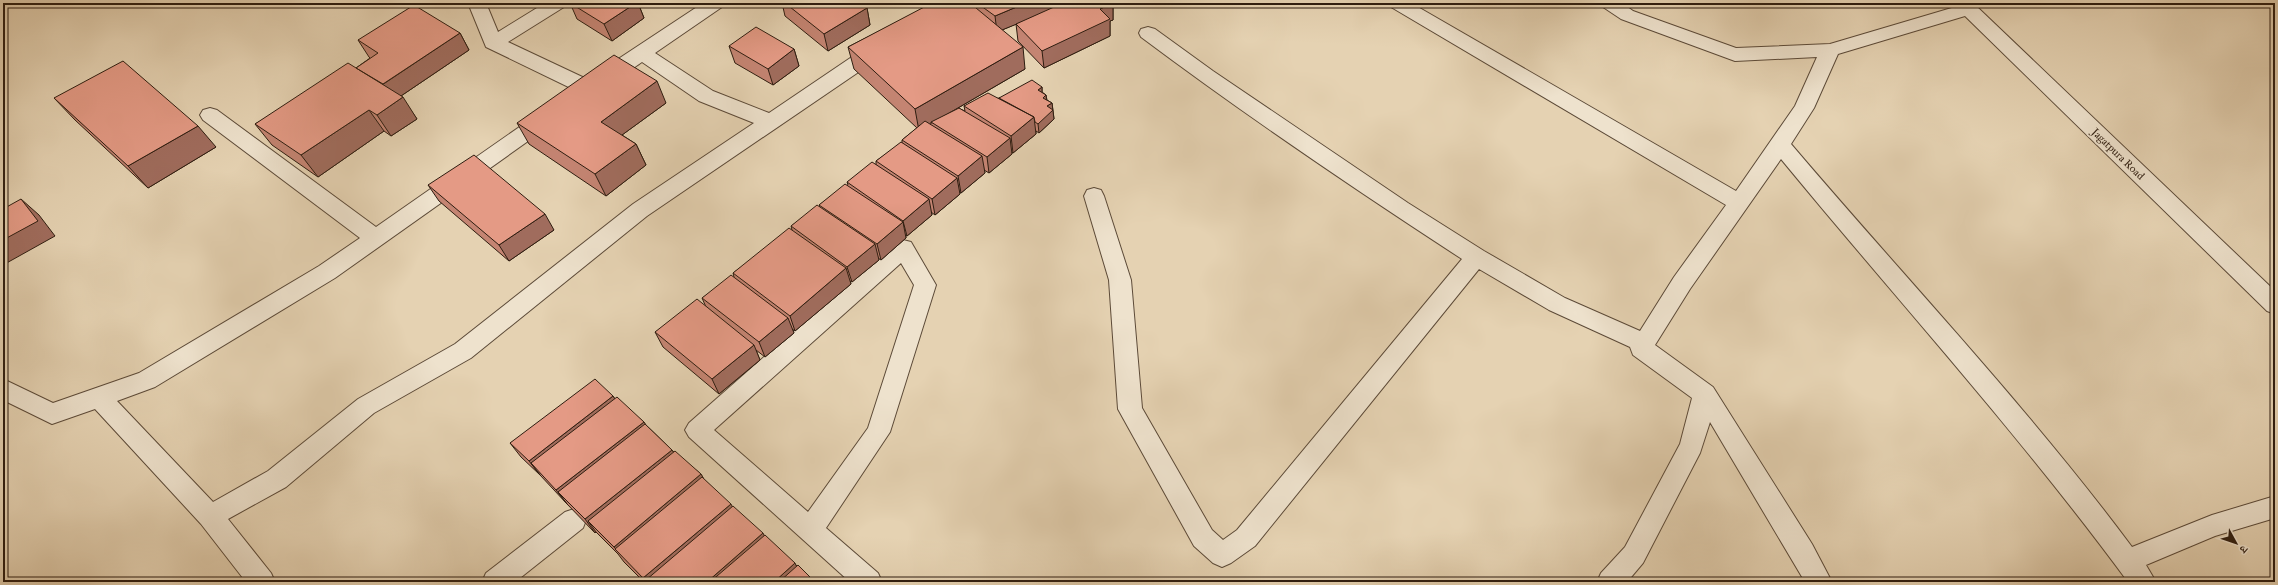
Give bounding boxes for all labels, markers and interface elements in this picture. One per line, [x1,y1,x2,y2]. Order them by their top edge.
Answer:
street label: Jagatpura Road [2087,125,2147,183]
north arrow [2216,523,2256,563]
text: उ [2236,542,2251,556]

